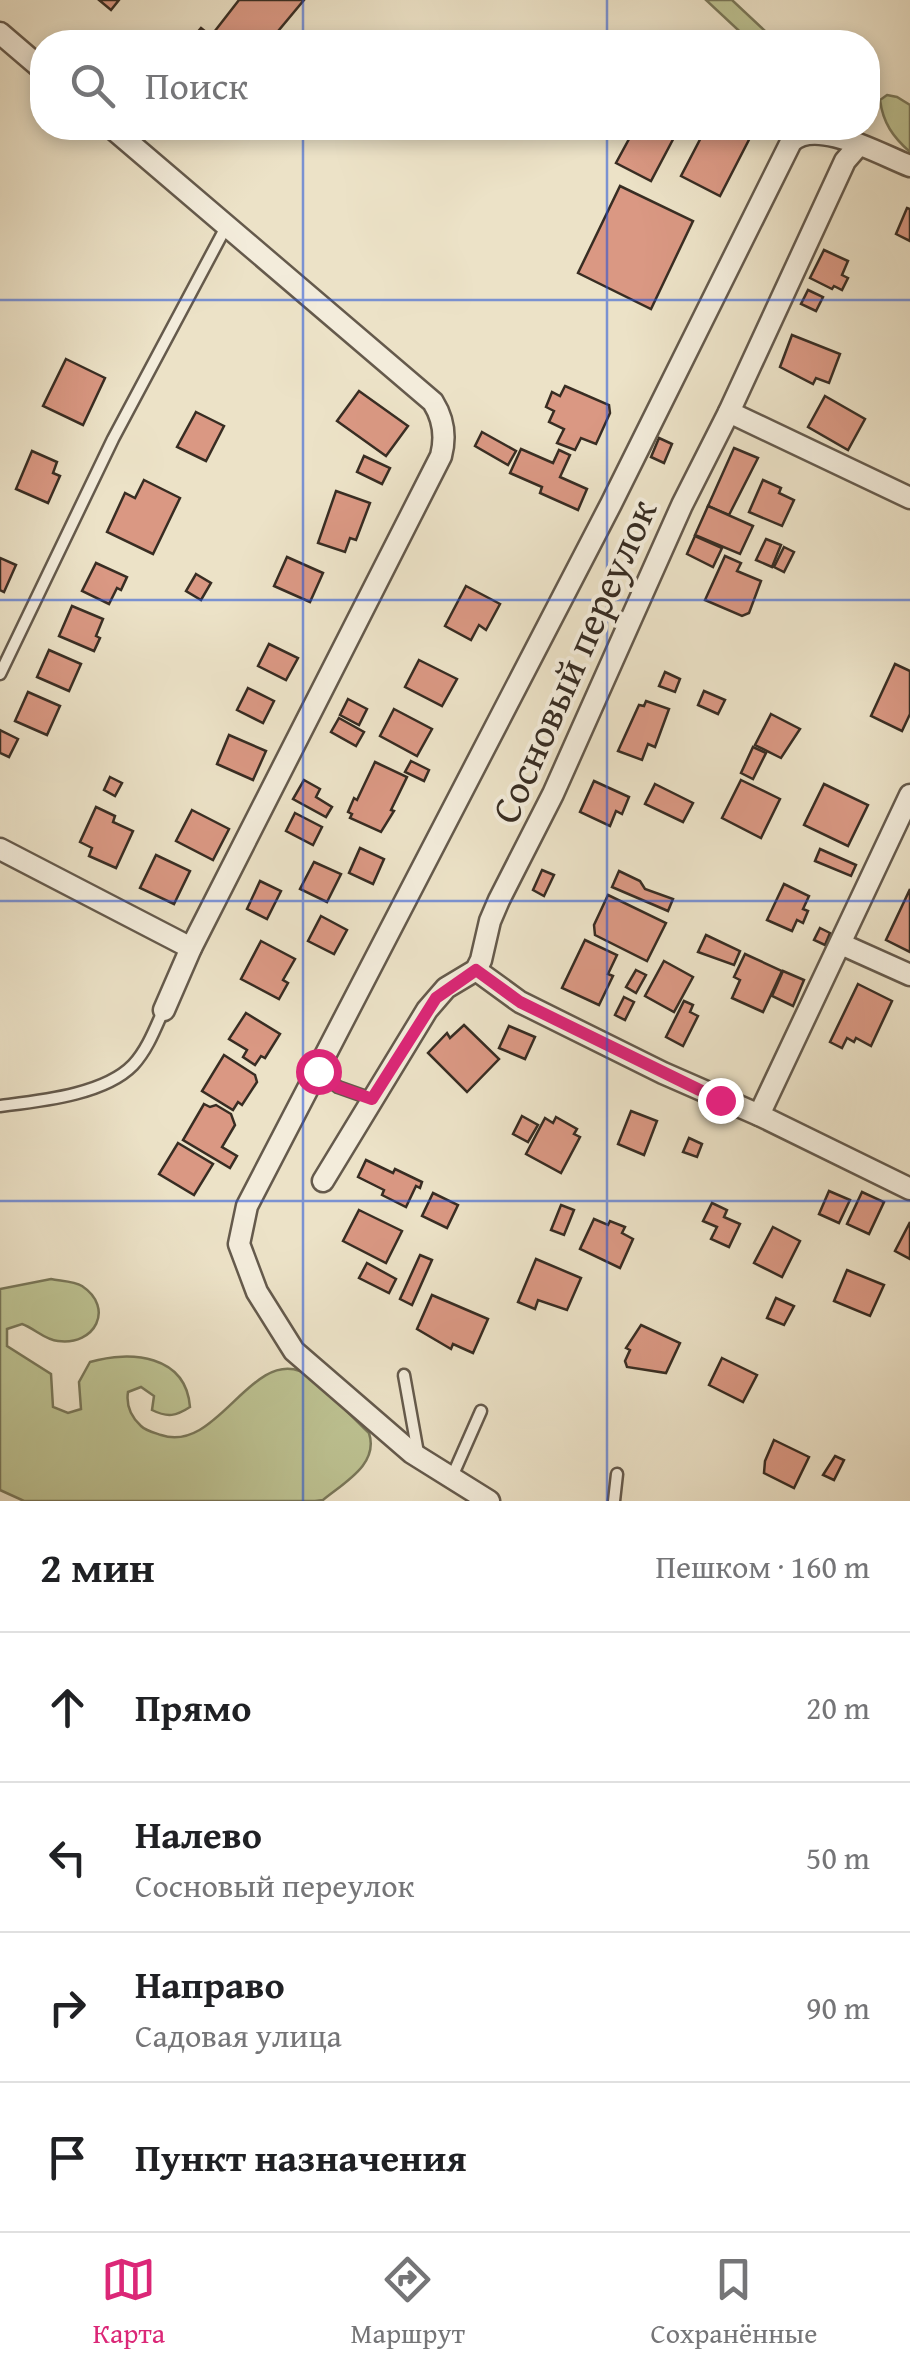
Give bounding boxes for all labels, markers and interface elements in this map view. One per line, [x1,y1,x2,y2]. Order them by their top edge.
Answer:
search box [30,30,880,140]
text: Поиск [145,57,248,113]
icon: search [65,58,120,113]
street label: Сосновый переулок [475,490,671,832]
route start [296,1049,342,1095]
route end [698,1078,744,1124]
text: 2 мин [40,1536,155,1597]
text: Пешком · 160 m [655,1543,870,1590]
text: Прямо [135,1679,251,1735]
icon: ahead [40,1680,95,1735]
text: 20 m [806,1684,870,1731]
text: Налево [135,1806,262,1862]
icon: left [40,1830,95,1885]
text: 50 m [806,1834,870,1881]
text: Сосновый переулок [135,1862,414,1909]
text: Направо [135,1956,285,2012]
icon: right [40,1980,95,2035]
text: 90 m [806,1984,870,2031]
text: Садовая улица [135,2012,342,2059]
text: Пункт назначения [135,2129,467,2185]
icon: arrive [40,2130,95,2185]
tab: Карта [93,2252,165,2353]
tab: Маршрут [351,2252,465,2353]
tab: Сохранённые [650,2252,817,2353]

